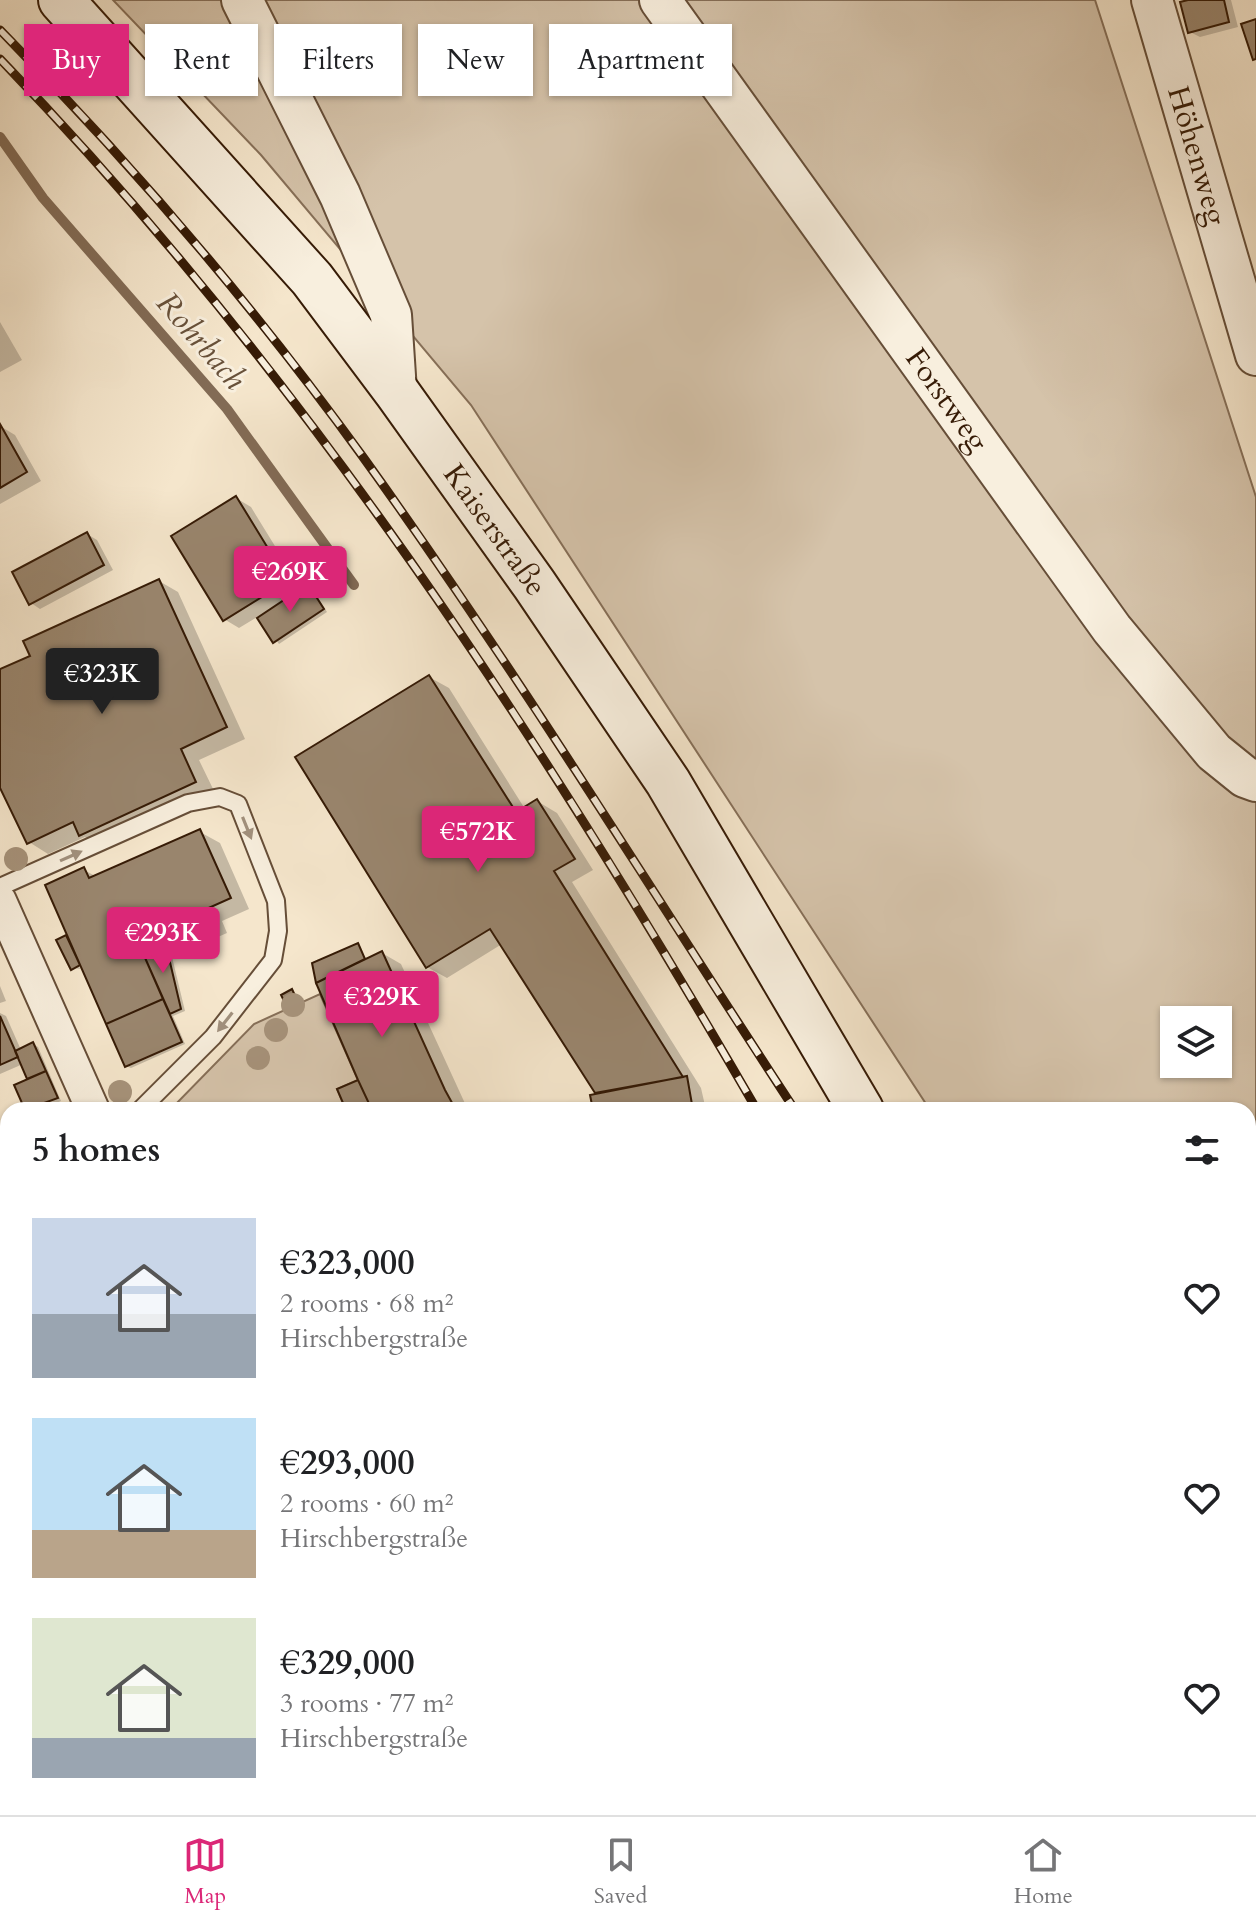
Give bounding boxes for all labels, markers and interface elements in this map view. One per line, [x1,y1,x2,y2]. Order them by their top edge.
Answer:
chip: Buy [24,24,129,96]
chip: Rent [145,24,258,96]
chip: Filters [274,24,402,96]
chip: New [418,24,533,96]
chip: Apartment [549,24,732,96]
street label: Höhenweg [1158,81,1237,230]
water label: Rohrbach [146,282,256,400]
street label: Forstweg [896,340,998,460]
street label: Kaiserstraße [434,456,557,604]
pin: €269K [234,546,346,614]
text: €269K [252,554,328,589]
pin: €323K [46,648,158,716]
text: €323K [64,656,140,691]
pin: €572K [422,806,534,874]
text: €572K [440,814,516,849]
one-way arrow [241,816,254,840]
one-way arrow [60,849,83,862]
pin: €293K [107,907,219,975]
text: €293K [125,915,201,950]
pin: €329K [326,971,438,1039]
text: €329K [344,979,420,1014]
map controls [1160,1006,1232,1078]
button: layers [1160,1006,1232,1078]
one-way arrow [218,1011,234,1032]
text: 5 homes [32,1127,160,1173]
icon: filters [1180,1128,1224,1172]
text: €323,000 [280,1240,415,1286]
icon: home [96,1250,192,1346]
icon: heart [1180,1276,1224,1320]
text: 2 rooms · 68 m² [280,1286,453,1321]
text: Hirschbergstraße [280,1321,468,1356]
text: €293,000 [280,1440,415,1486]
icon: home [96,1450,192,1546]
icon: heart [1180,1476,1224,1520]
text: 2 rooms · 60 m² [280,1486,453,1521]
text: Hirschbergstraße [280,1521,468,1556]
text: €329,000 [280,1640,415,1686]
icon: home [96,1650,192,1746]
icon: heart [1180,1676,1224,1720]
text: 3 rooms · 77 m² [280,1686,453,1721]
text: Hirschbergstraße [280,1721,468,1756]
tab: Map [183,1833,227,1911]
tab: Saved [594,1833,647,1911]
tab: Home [1014,1833,1073,1911]

